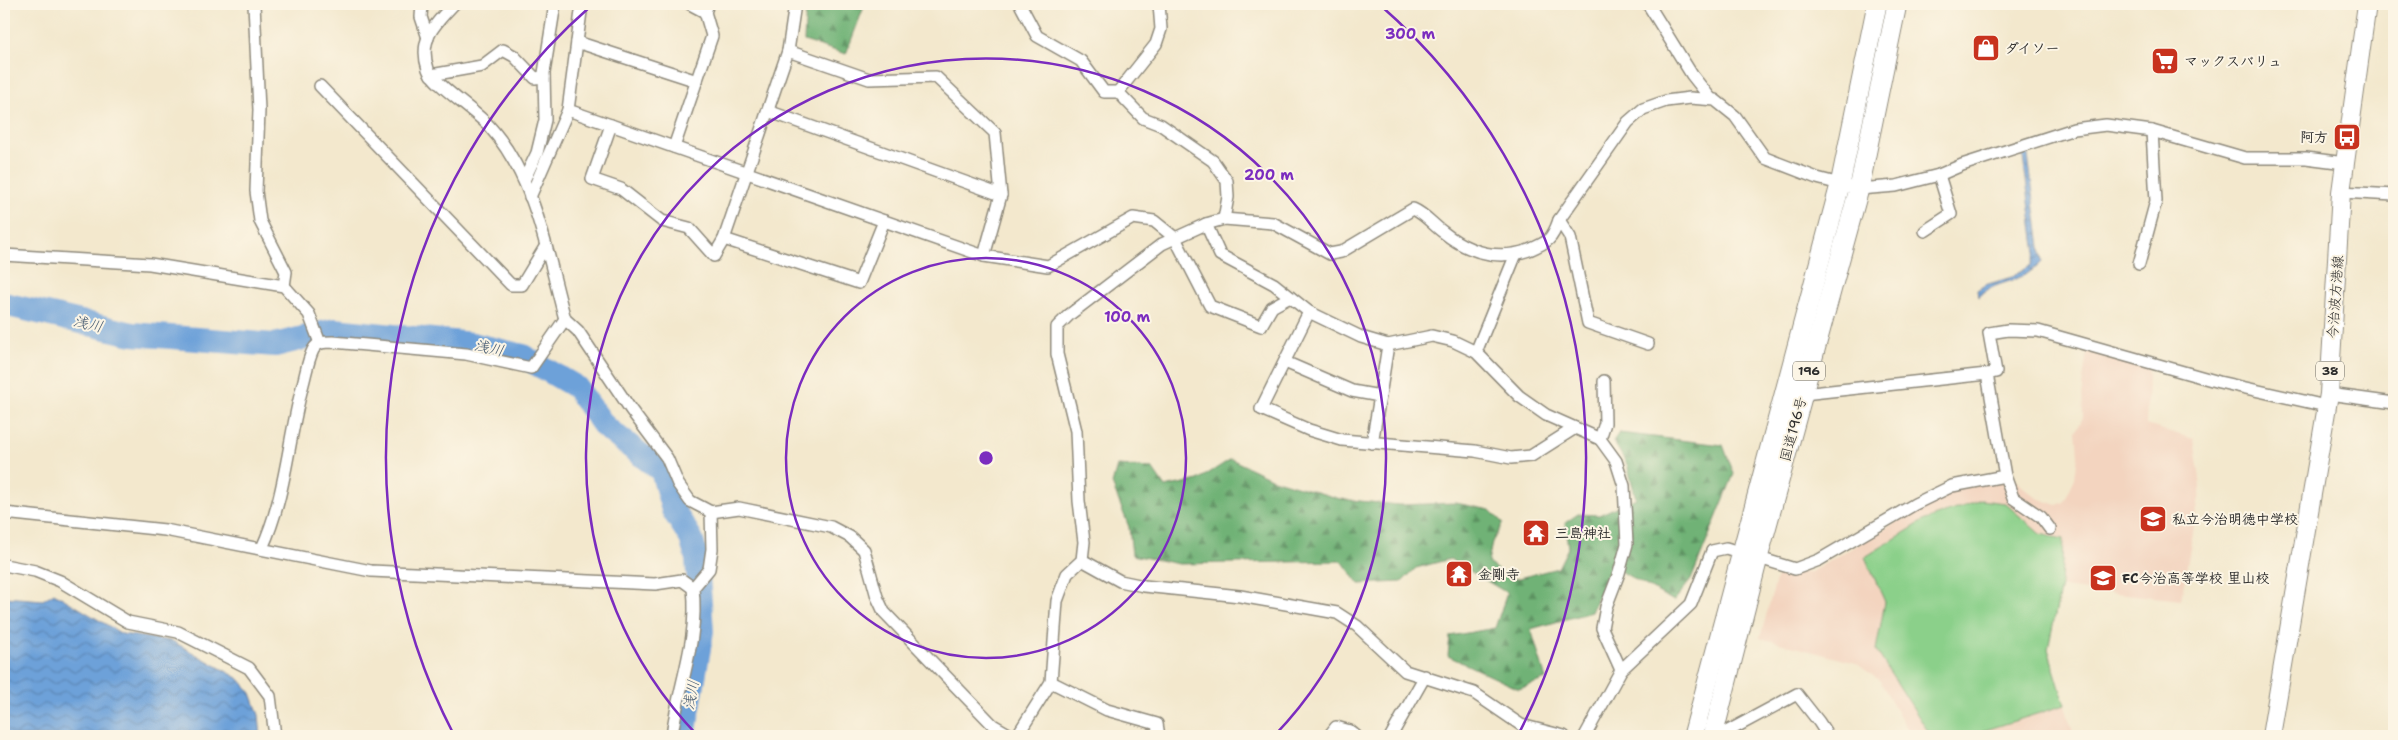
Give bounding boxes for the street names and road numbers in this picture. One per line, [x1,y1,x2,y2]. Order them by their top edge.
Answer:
street label: 今治波方港線 [2323,254,2347,340]
road number: 196 [1793,362,1825,381]
road number: 38 [2316,362,2344,381]
street label: 国道196号 [1776,395,1810,463]

